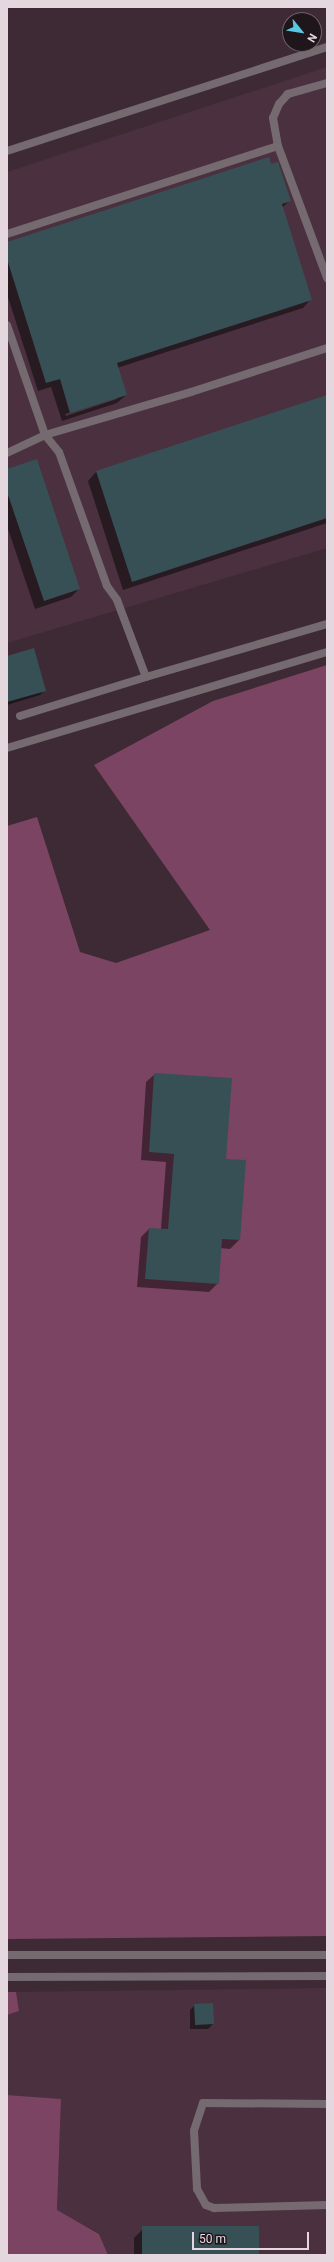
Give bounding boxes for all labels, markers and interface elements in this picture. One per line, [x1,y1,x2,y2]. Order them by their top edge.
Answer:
north arrow [282,12,322,52]
text: N [304,31,320,44]
scale bar [194,2224,311,2250]
text: 50 m [199,2232,226,2246]

